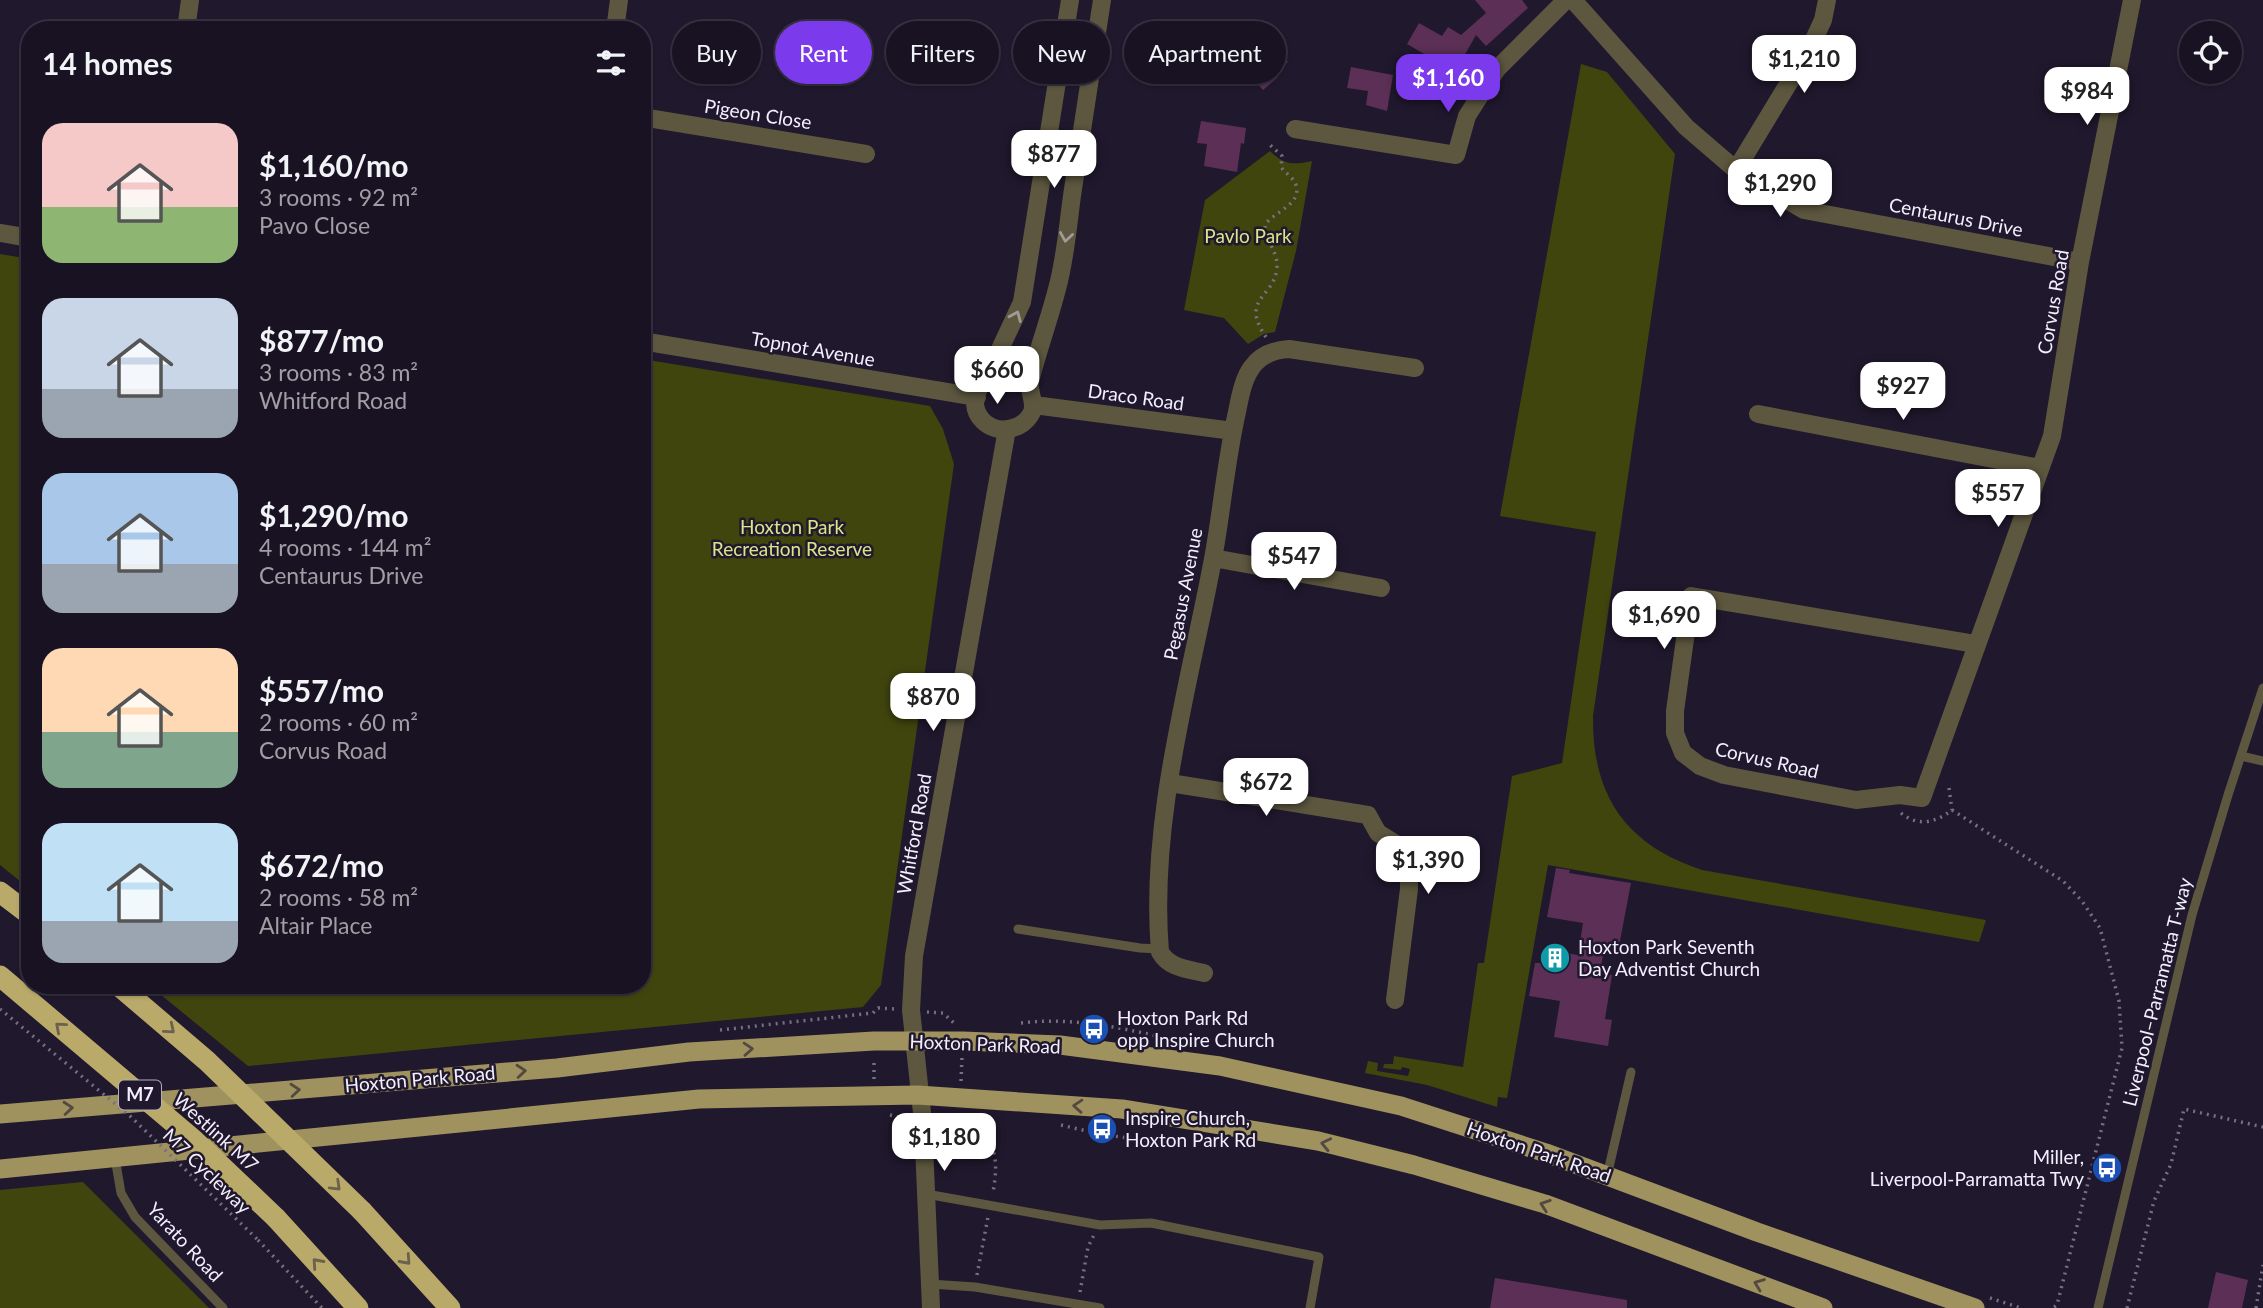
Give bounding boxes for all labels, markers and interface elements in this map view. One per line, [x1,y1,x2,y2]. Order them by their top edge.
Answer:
chip: Buy [672,21,761,84]
chip: Rent [775,21,872,84]
chip: Filters [886,21,999,84]
chip: New [1013,21,1110,84]
chip: Apartment [1124,21,1286,84]
map controls [2179,21,2242,84]
button: locate [2179,21,2242,84]
pin: $1,210 [1747,36,1861,95]
icon: filters [592,44,630,82]
text: $1,210 [1768,44,1840,72]
text: 14 homes [42,45,173,81]
pin: $1,160 [1391,54,1505,114]
text: $1,160 [1412,63,1484,91]
pin: $984 [2046,68,2128,127]
text: $984 [2060,76,2114,104]
street label: Pigeon Close [703,94,813,133]
pin: $877 [1013,130,1095,190]
text: $877 [1027,139,1081,167]
text: $1,160/mo [259,147,408,183]
icon: home [98,151,182,235]
pin: $1,290 [1723,160,1837,219]
text: $1,290 [1744,168,1816,196]
text: 3 rooms · 92 m² [259,183,418,211]
street label: Centaurus Drive [1887,192,2025,241]
text: Pavo Close [259,211,370,239]
park label: Pavlo Park [1204,224,1292,247]
one-way arrow [1059,231,1074,243]
street label: Corvus Road [2032,248,2073,356]
one-way arrow [1008,310,1022,323]
text: $877/mo [259,322,384,358]
icon: home [98,326,182,410]
street label: Topnot Avenue [749,326,877,371]
pin: $660 [956,346,1038,406]
text: $660 [970,355,1024,383]
text: 3 rooms · 83 m² [259,358,418,386]
pin: $927 [1862,362,1944,422]
text: $927 [1876,371,1930,399]
street label: Draco Road [1086,378,1186,415]
text: Whitford Road [259,386,407,414]
pin: $557 [1957,470,2039,529]
text: $557 [1971,478,2025,506]
text: $1,290/mo [259,497,408,533]
icon: home [98,501,182,585]
park label: Hoxton Park Recreation Reserve [712,515,872,560]
street label: Pegasus Avenue [1158,526,1207,662]
pin: $547 [1253,532,1335,592]
text: 4 rooms · 144 m² [259,533,431,561]
text: $547 [1267,541,1321,569]
text: Centaurus Drive [259,561,423,589]
pin: $1,690 [1607,592,1721,651]
text: $1,690 [1628,600,1700,628]
text: $557/mo [259,672,384,708]
pin: $870 [892,674,974,733]
icon: home [98,676,182,760]
text: $870 [906,682,960,710]
text: 2 rooms · 60 m² [259,708,418,736]
text: Corvus Road [259,736,387,764]
street label: Corvus Road [1713,736,1821,783]
pin: $672 [1225,758,1307,818]
text: $672 [1239,767,1293,795]
street label: Whitford Road [892,772,935,896]
pin: $1,390 [1371,836,1485,896]
text: $1,390 [1392,845,1464,873]
text: $672/mo [259,847,384,883]
icon: home [98,851,182,935]
street label: Liverpool–Parramatta T-way [2117,875,2196,1109]
text: 2 rooms · 58 m² [259,883,418,911]
text: Altair Place [259,911,372,939]
place label: Hoxton Park Seventh Day Adventist Church [1578,935,1760,980]
building icon: Hoxton Park Seventh Day Adventist Church [1538,941,1572,975]
place label: Hoxton Park Rd opp Inspire Church [1117,1006,1275,1051]
bus stop icon: Hoxton Park Rd opp Inspire Church [1077,1012,1111,1046]
one-way arrow [163,1021,175,1034]
one-way arrow [55,1023,68,1035]
street label: Hoxton Park Road [909,1029,1061,1058]
one-way arrow [743,1041,754,1056]
street label: Hoxton Park Road [344,1060,496,1097]
one-way arrow [516,1064,527,1079]
road number: M7 [119,1080,161,1110]
one-way arrow [290,1083,301,1098]
street label: Westlink M7 [169,1087,264,1176]
one-way arrow [1072,1099,1083,1114]
one-way arrow [63,1101,74,1116]
place label: Inspire Church, Hoxton Park Rd [1125,1106,1256,1151]
bus stop icon: Inspire Church, Hoxton Park Rd [1085,1112,1119,1146]
pin: $1,180 [887,1114,1001,1173]
street label: Hoxton Park Road [1464,1116,1614,1187]
text: $1,180 [908,1122,980,1150]
street label: M7 Cycleway [159,1123,256,1218]
one-way arrow [1320,1137,1332,1152]
place label: Miller, Liverpool-Parramatta Twy [1870,1145,2084,1190]
bus stop icon: Miller, Liverpool-Parramatta Twy [2090,1151,2124,1185]
one-way arrow [327,1177,340,1190]
street label: Yarato Road [143,1197,228,1286]
one-way arrow [1540,1199,1552,1213]
one-way arrow [397,1252,410,1265]
one-way arrow [313,1258,325,1271]
one-way arrow [1753,1278,1765,1292]

